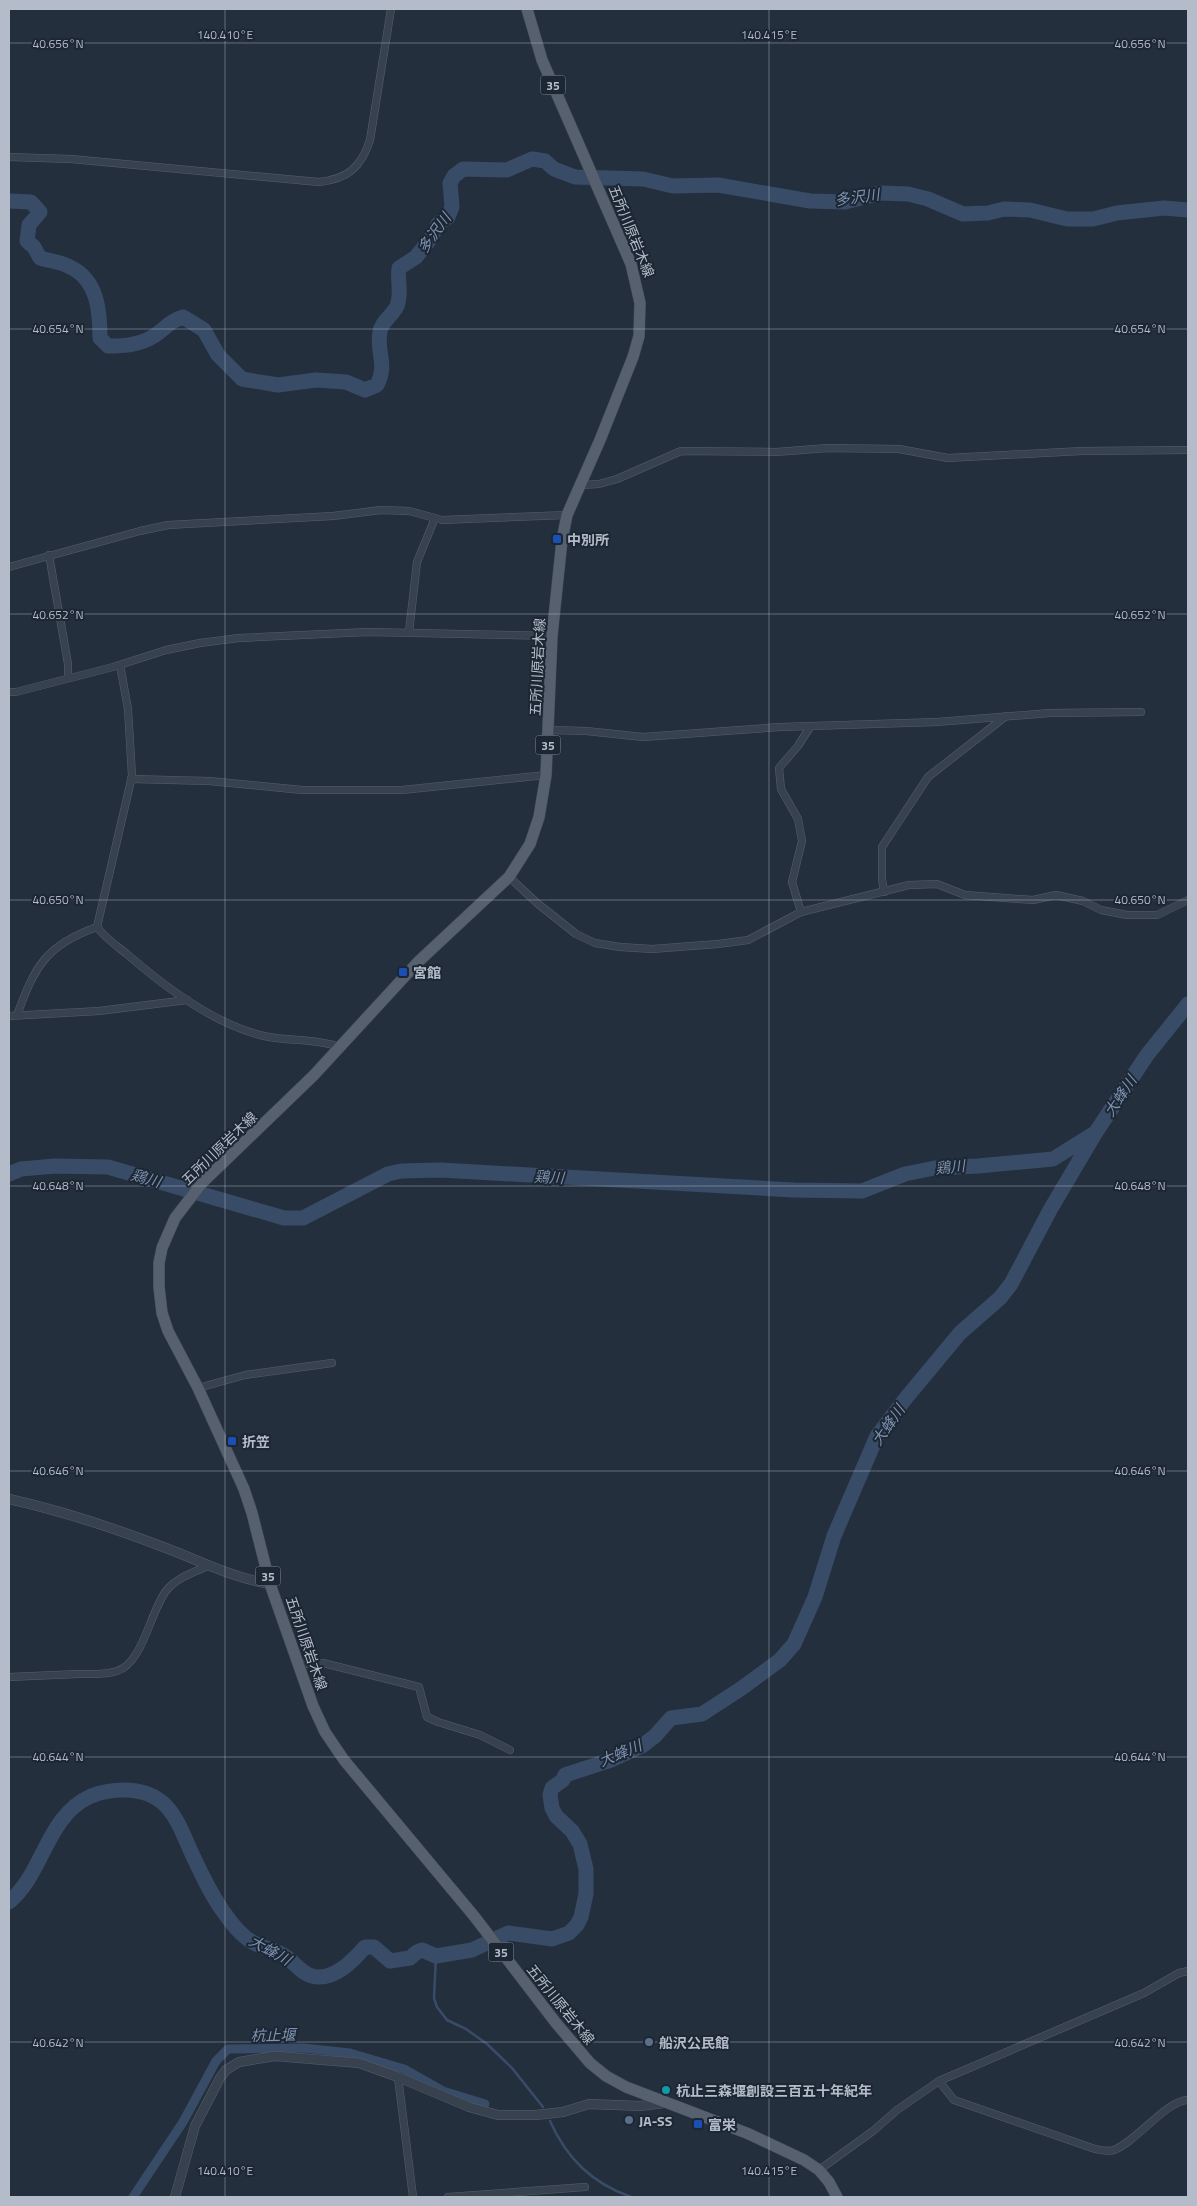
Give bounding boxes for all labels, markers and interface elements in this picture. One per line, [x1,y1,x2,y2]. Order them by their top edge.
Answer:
text: 140.410°E [197,25,253,44]
text: 140.415°E [741,25,797,44]
text: 40.656°N [32,34,84,53]
text: 40.656°N [1114,34,1166,53]
road number: 35 [540,76,566,94]
street label: 五所川原岩木線 [604,182,660,280]
water label: 多沢川 [833,182,883,212]
water label: 多沢川 [411,206,458,258]
text: 40.654°N [32,319,84,338]
text: 40.654°N [1114,319,1166,338]
place label: 中別所 [567,529,609,550]
marker: 中別所 [551,533,563,545]
text: 40.652°N [32,605,84,624]
text: 40.652°N [1114,605,1166,624]
street label: 五所川原岩木線 [524,618,550,716]
road number: 35 [536,736,560,754]
text: 40.650°N [32,890,84,909]
text: 40.650°N [1114,890,1166,909]
place label: 宮館 [413,962,441,983]
marker: 宮館 [397,966,409,978]
water label: 大蜂川 [1098,1069,1143,1121]
street label: 五所川原岩木線 [176,1106,262,1190]
water label: 鶏川 [934,1154,968,1180]
water label: 鶏川 [128,1163,166,1194]
water label: 鶏川 [533,1165,567,1189]
text: 40.648°N [32,1176,84,1195]
text: 40.648°N [1114,1176,1166,1195]
water label: 大蜂川 [866,1398,911,1450]
place label: 折笠 [242,1431,270,1452]
marker: 折笠 [226,1435,238,1447]
text: 40.646°N [32,1461,84,1480]
text: 40.646°N [1114,1461,1166,1480]
road number: 35 [256,1566,280,1585]
street label: 五所川原岩木線 [281,1593,333,1693]
water label: 大蜂川 [595,1733,647,1772]
text: 40.644°N [32,1747,84,1766]
text: 40.644°N [1114,1747,1166,1766]
water label: 大蜂川 [245,1929,297,1972]
road number: 35 [488,1942,514,1961]
street label: 五所川原岩木線 [522,1959,600,2049]
water label: 杭止堰 [250,2023,299,2047]
place label: 船沢公民館 [659,2032,729,2053]
text: 40.642°N [32,2033,84,2052]
text: 40.642°N [1114,2033,1166,2052]
marker: 船沢公民館 [643,2036,655,2048]
place label: 杭止三森堰創設三百五十年紀年 [676,2080,872,2101]
marker: 杭止三森堰創設三百五十年紀年 [660,2084,672,2096]
place label: JA-SS [639,2110,673,2131]
marker: JA-SS [623,2114,635,2126]
place label: 富栄 [708,2114,736,2135]
marker: 富栄 [692,2118,704,2130]
text: 140.410°E [197,2161,253,2180]
text: 140.415°E [741,2161,797,2180]

